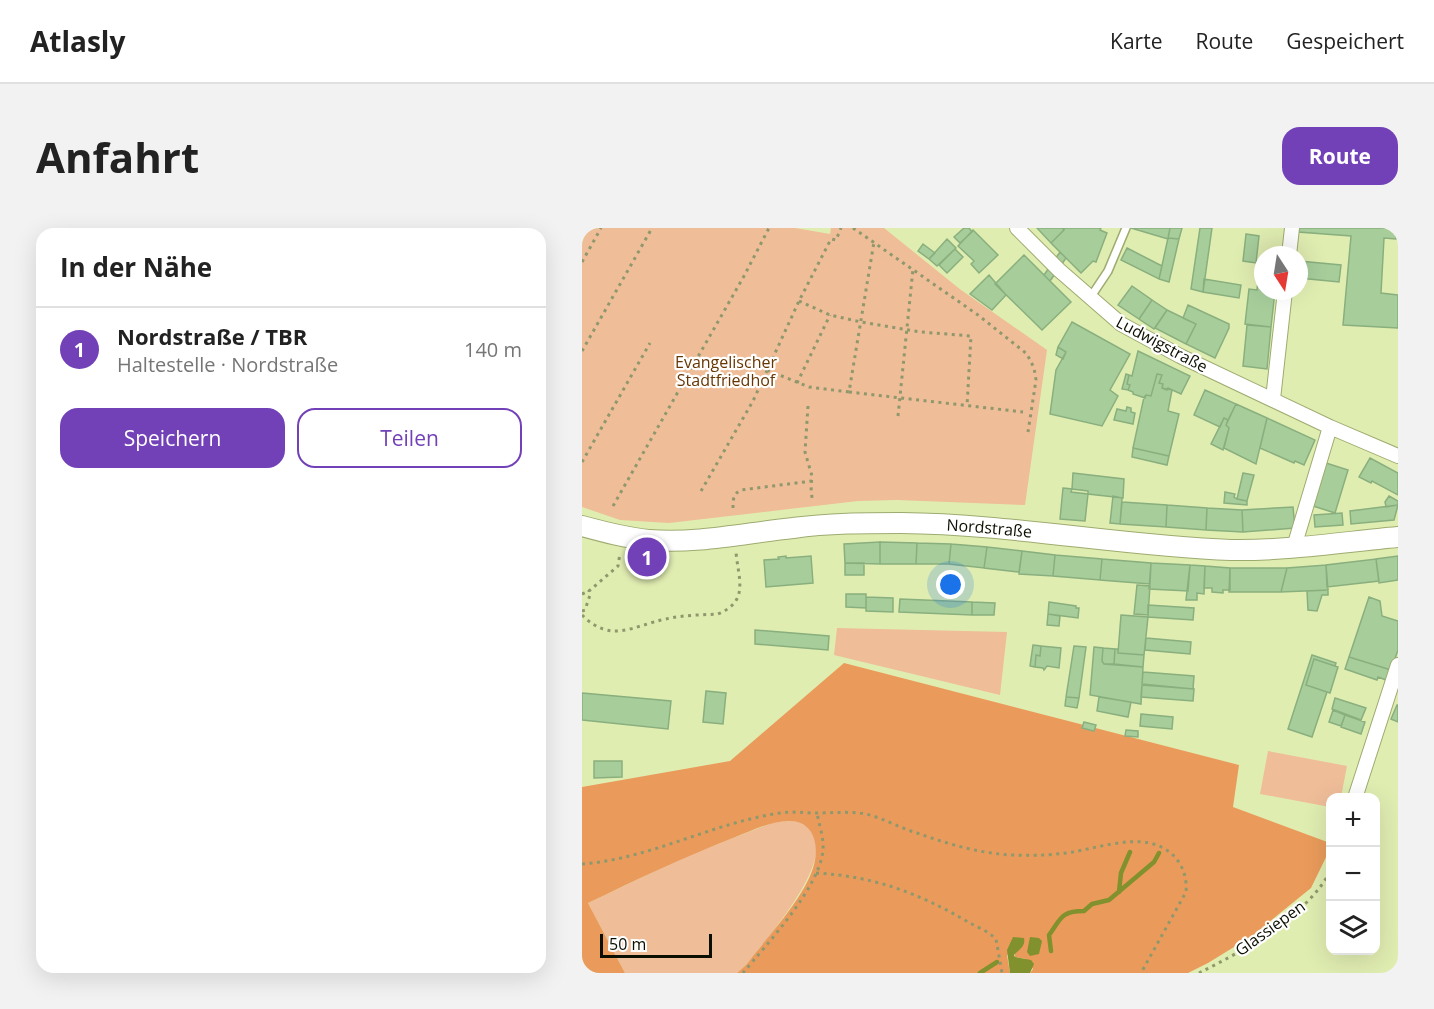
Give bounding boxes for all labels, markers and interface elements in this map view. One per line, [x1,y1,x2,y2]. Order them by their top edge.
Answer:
text: Atlasly [30,22,125,60]
text: Karte [1110,27,1162,55]
text: Route [1195,27,1253,55]
text: Gespeichert [1286,27,1404,55]
button: Route [1282,127,1398,185]
text: Anfahrt [36,128,199,185]
north arrow [1254,246,1308,300]
text: In der Nähe [60,249,212,285]
street label: Ludwigstraße [1112,311,1212,377]
text: Nordstraße / TBR [117,321,307,351]
text: 1 [74,336,85,363]
text: 140 m [464,336,522,363]
text: Haltestelle · Nordstraße [117,351,338,378]
park label: Evangelischer Stadtfriedhof [675,351,777,391]
button: Speichern [60,408,285,468]
button: Teilen [297,408,522,468]
street label: Nordstraße [946,514,1033,543]
pin: 1 [628,534,666,580]
your location [936,570,965,599]
map controls [1326,793,1380,955]
button: + [1326,793,1380,847]
button: − [1326,847,1380,901]
street label: Glassiepen [1231,895,1309,961]
button: layers [1326,901,1380,955]
scale bar [600,931,712,958]
text: 50 m [609,933,646,955]

